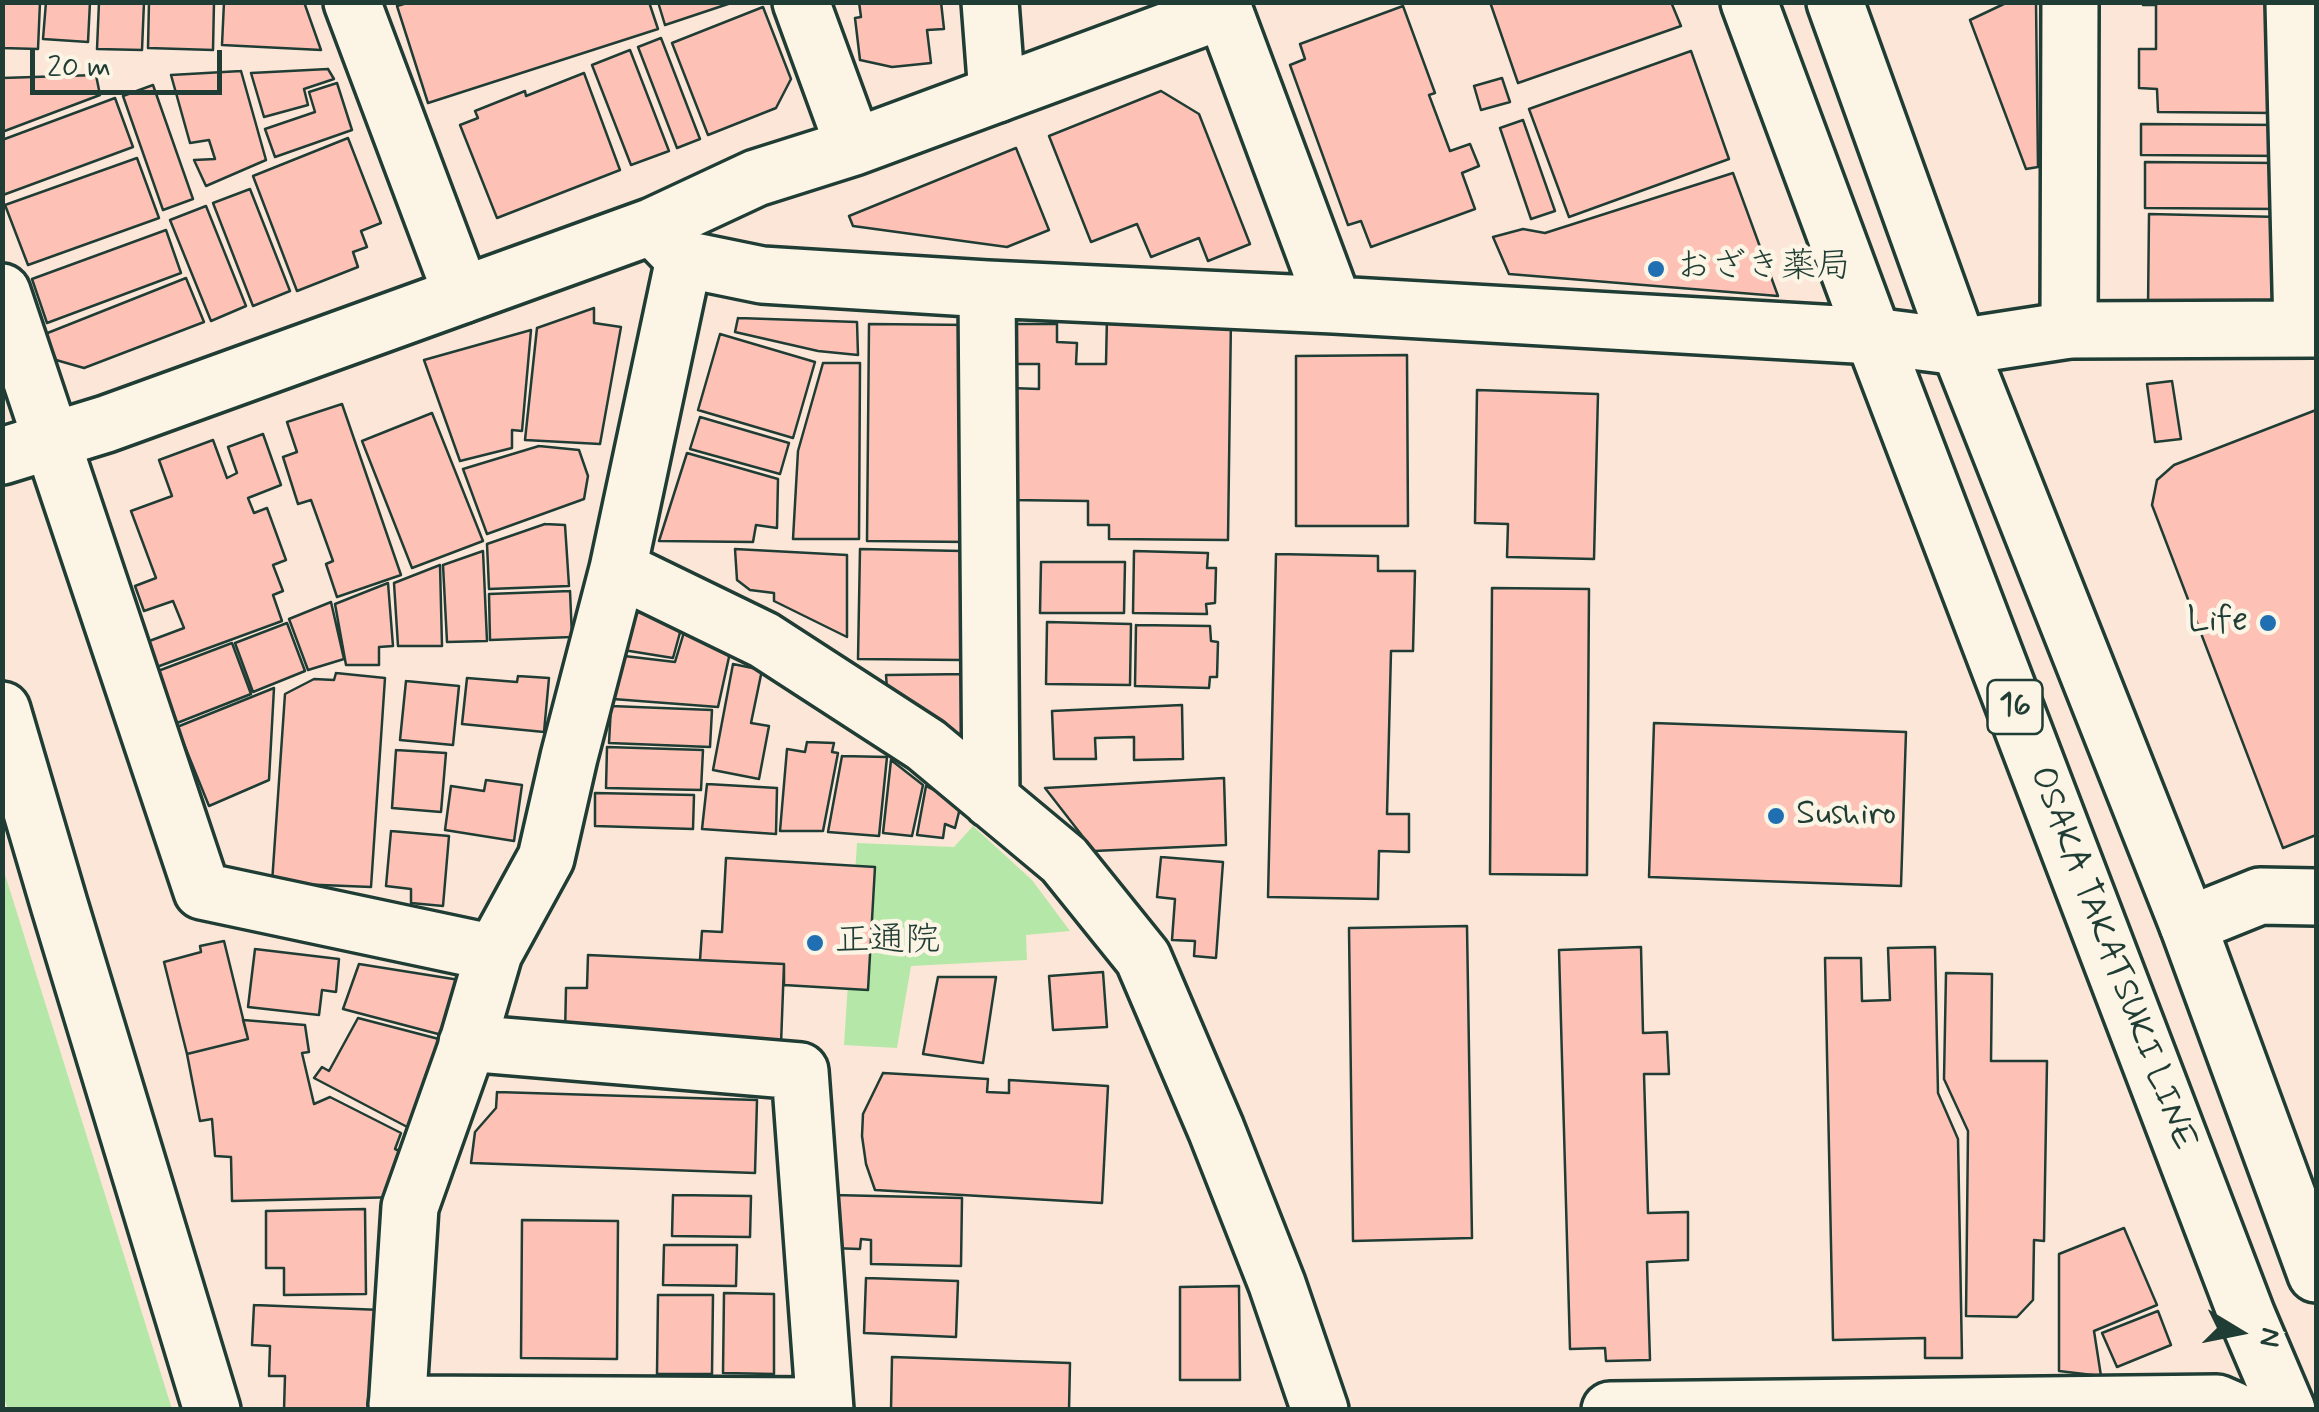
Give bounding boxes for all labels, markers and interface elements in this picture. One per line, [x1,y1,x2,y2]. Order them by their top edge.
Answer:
scale bar [35,30,228,92]
text: 20 m [47,48,111,87]
place label: おざき薬局 [1676,248,1851,290]
marker: おざき薬局 [1645,258,1667,280]
place label: Life [2187,602,2248,644]
marker: Life [2257,612,2279,634]
road number: 16 [1988,680,2042,734]
street label: OSAKA TAKATSUKI LINE [2018,761,2204,1157]
place label: Sushiro [1796,795,1896,837]
marker: Sushiro [1765,805,1787,827]
place label: 正通院 [835,922,940,964]
marker: 正通院 [804,932,826,954]
north arrow [2189,1282,2289,1382]
text: N [2249,1325,2289,1350]

